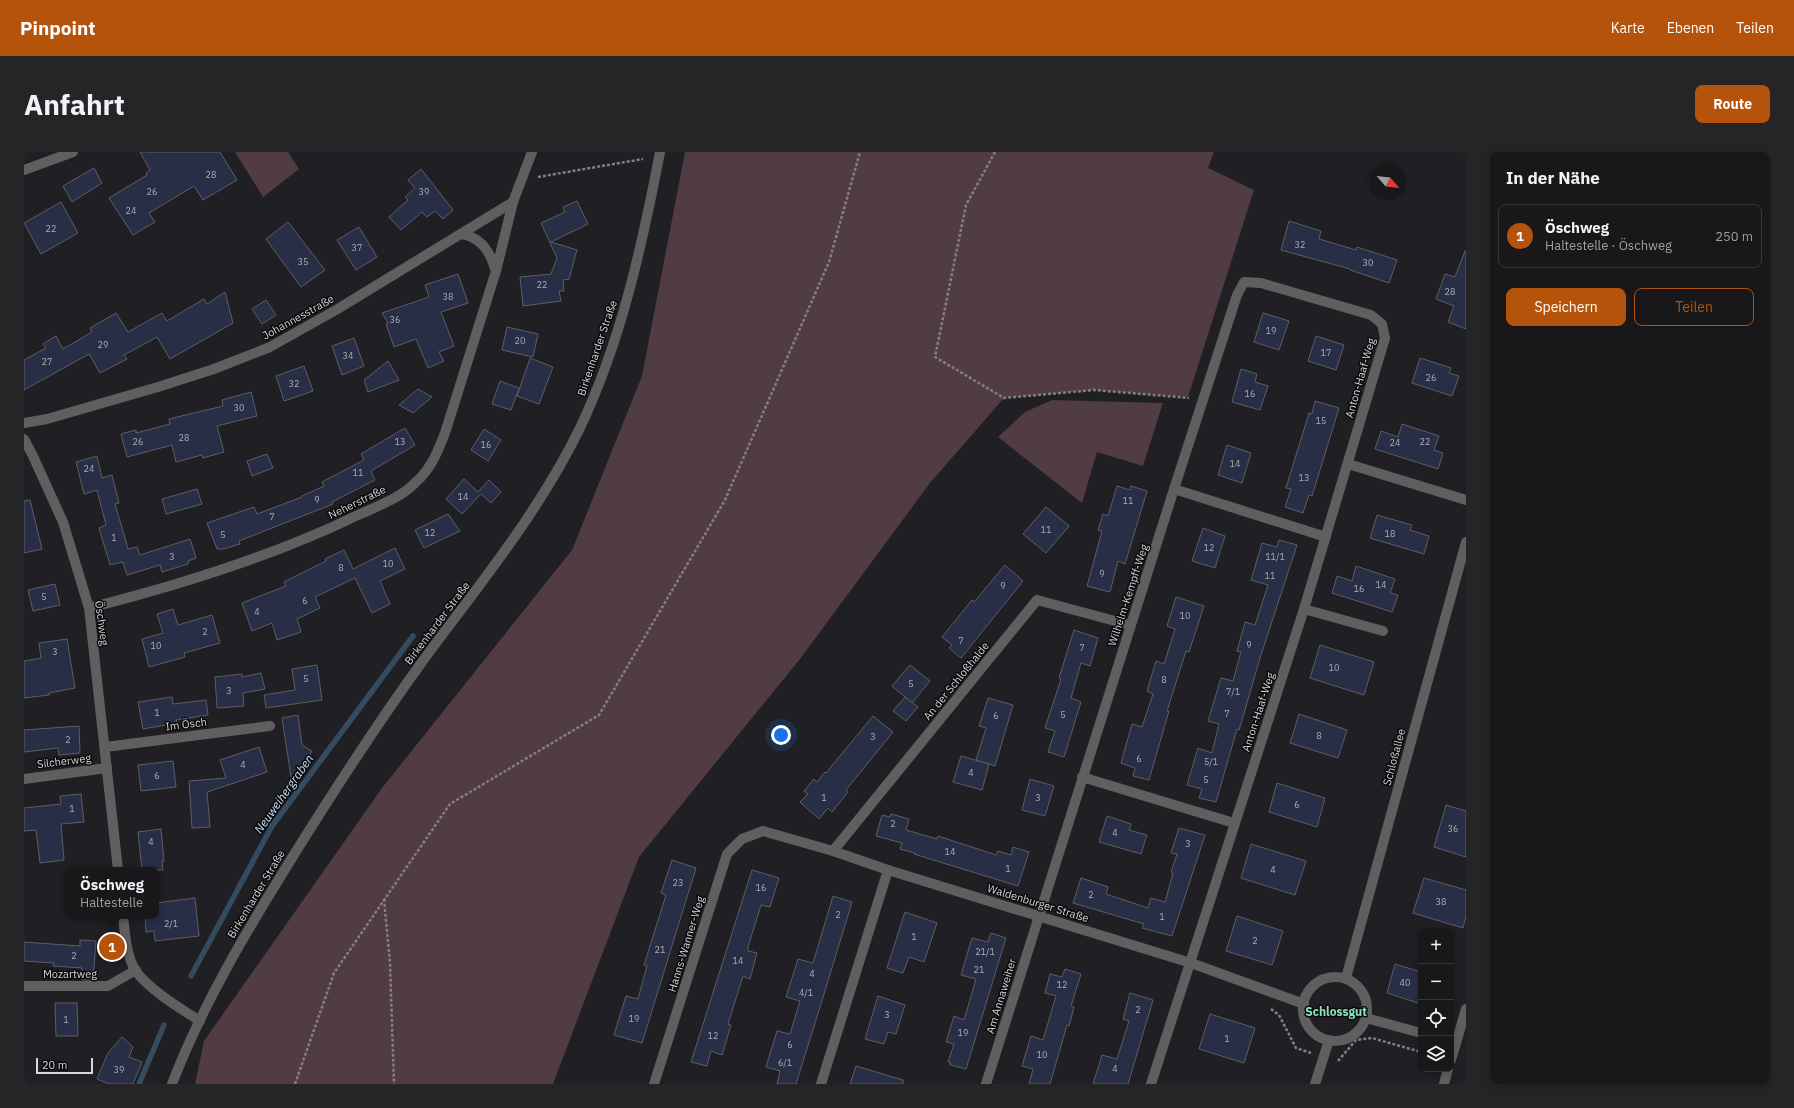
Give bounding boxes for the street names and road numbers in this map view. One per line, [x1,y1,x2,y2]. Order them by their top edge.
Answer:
street label: Johannesstraße [260,292,336,342]
street label: Birkenharder Straße [574,298,620,398]
street label: Anton-Haaf-Weg [1342,336,1378,420]
street label: Neherstraße [326,482,388,522]
street label: Wilhelm-Kempff-Weg [1105,542,1151,648]
street label: Birkenharder Straße [401,579,473,667]
street label: Öschweg [92,600,112,646]
street label: An der Schloßhalde [920,639,992,723]
street label: Anton-Haaf-Weg [1239,670,1278,754]
street label: Im Ösch [165,715,207,733]
street label: Schloßallee [1380,727,1408,787]
street label: Silcherweg [36,751,92,771]
street label: Birkenharder Straße [224,847,288,941]
street label: Waldenburger Straße [986,881,1090,925]
street label: Hanns-Wanner-Weg [665,894,707,994]
street label: Am Annaweiher [983,957,1019,1035]
street label: Mozartweg [43,967,97,981]

